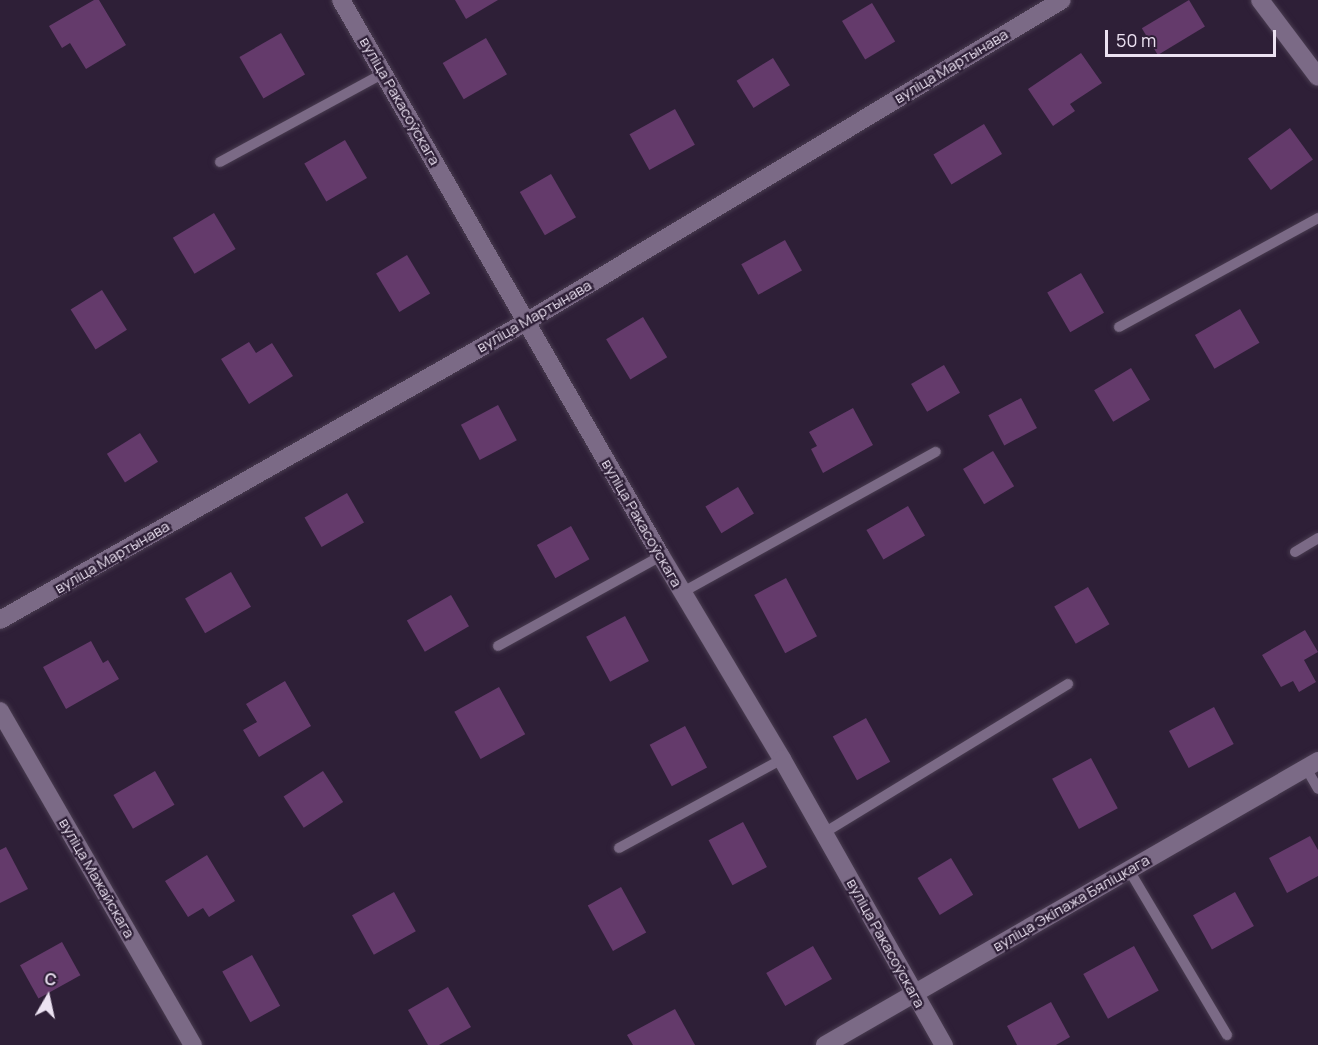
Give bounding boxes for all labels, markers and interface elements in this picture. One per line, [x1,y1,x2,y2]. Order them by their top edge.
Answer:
scale bar [1108,18,1279,56]
street label: вуліца Мартынава [891,25,1011,107]
text: 50 m [1116,28,1156,52]
street label: вуліца Ракасоўскага [356,34,444,168]
street label: вуліца Мартынава [473,276,595,356]
street label: вуліца Ракасоўскага [598,456,686,590]
street label: вуліца Мартынава [51,517,173,597]
street label: вуліца Мажайскага [55,815,139,941]
street label: вуліца Экіпажа Бяліцкага [990,851,1152,955]
street label: вуліца Ракасоўскага [843,875,929,1011]
north arrow [18,967,78,1027]
text: С [43,967,58,991]

